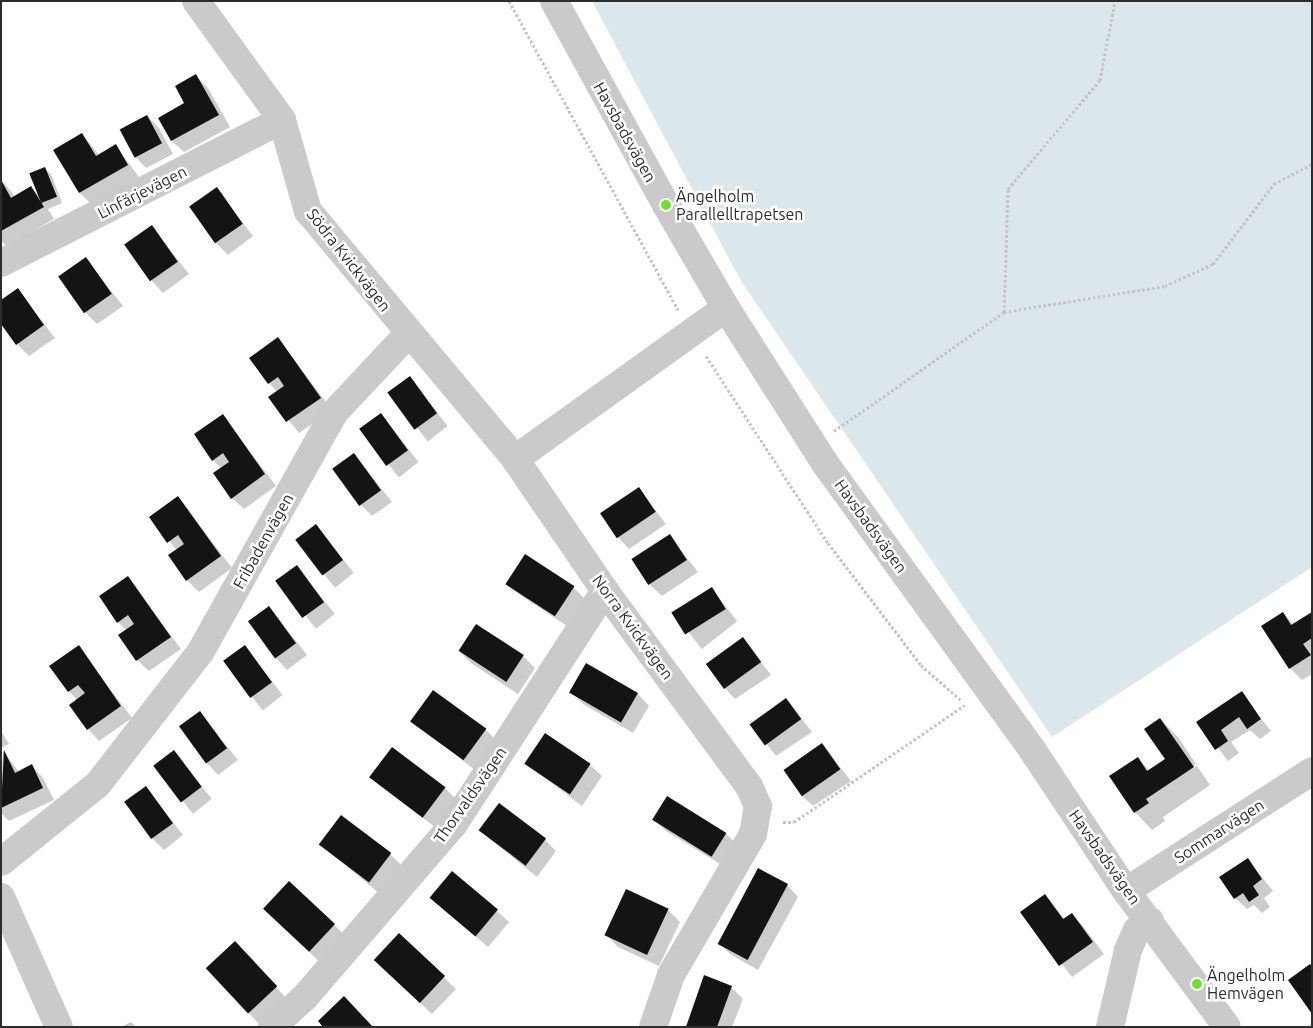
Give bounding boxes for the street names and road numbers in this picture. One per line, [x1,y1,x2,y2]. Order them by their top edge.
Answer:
street label: Havsbadsvägen [590,79,660,185]
street label: Linfärjevägen [94,161,190,223]
street label: Södra Kvickvägen [303,205,395,315]
street label: Havsbadsvägen [831,475,911,577]
street label: Fribadenvägen [229,490,297,592]
street label: Norra Kvickvägen [589,571,677,683]
street label: Thorvaldsvägen [430,743,510,847]
street label: Sommarvägen [1171,795,1267,867]
street label: Havsbadsvägen [1065,806,1145,908]

